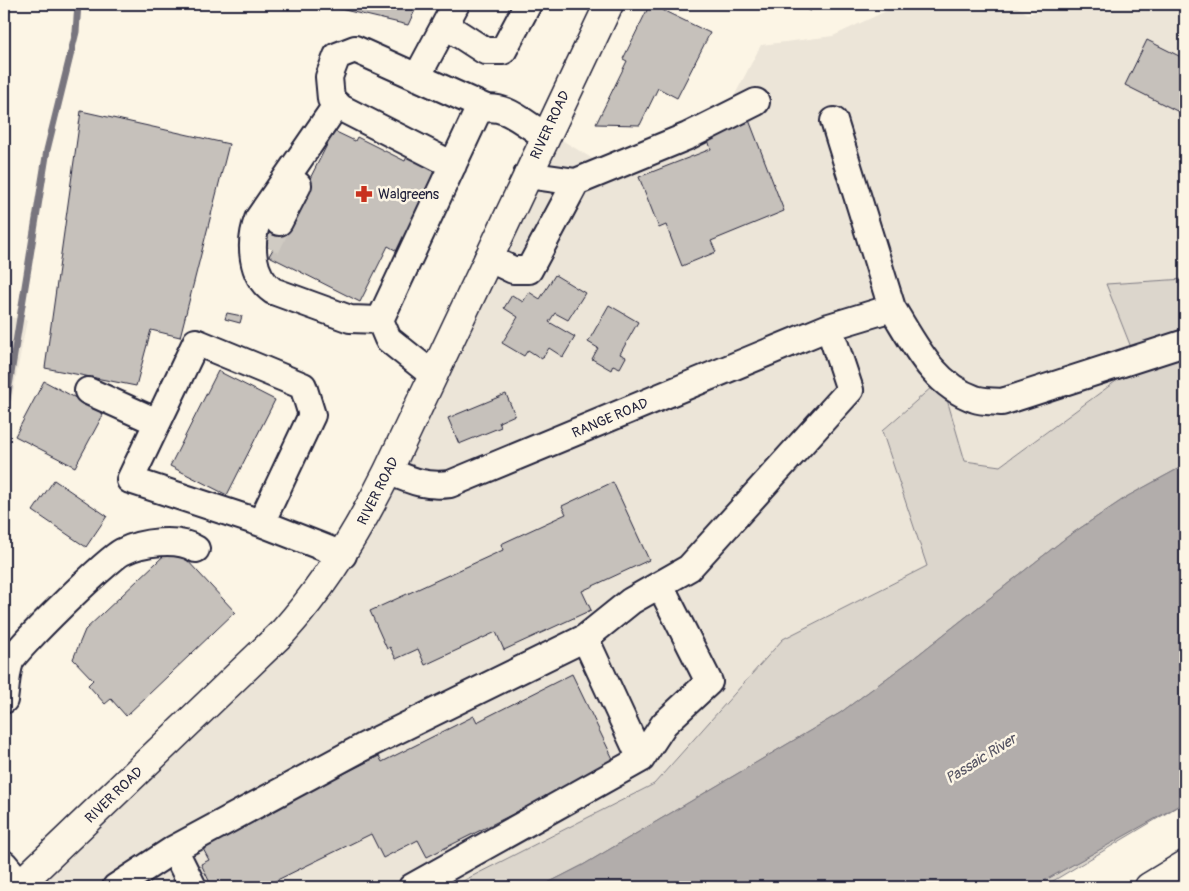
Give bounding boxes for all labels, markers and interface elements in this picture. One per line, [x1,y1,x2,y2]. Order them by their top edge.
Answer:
street label: RIVER ROAD [527,88,573,162]
pharmacy icon: Walgreens [354,184,374,204]
place label: Walgreens [378,186,440,203]
street label: RANGE ROAD [569,394,651,442]
street label: RIVER ROAD [354,454,402,528]
water label: Passaic River [942,729,1021,788]
street label: RIVER ROAD [82,763,147,827]

